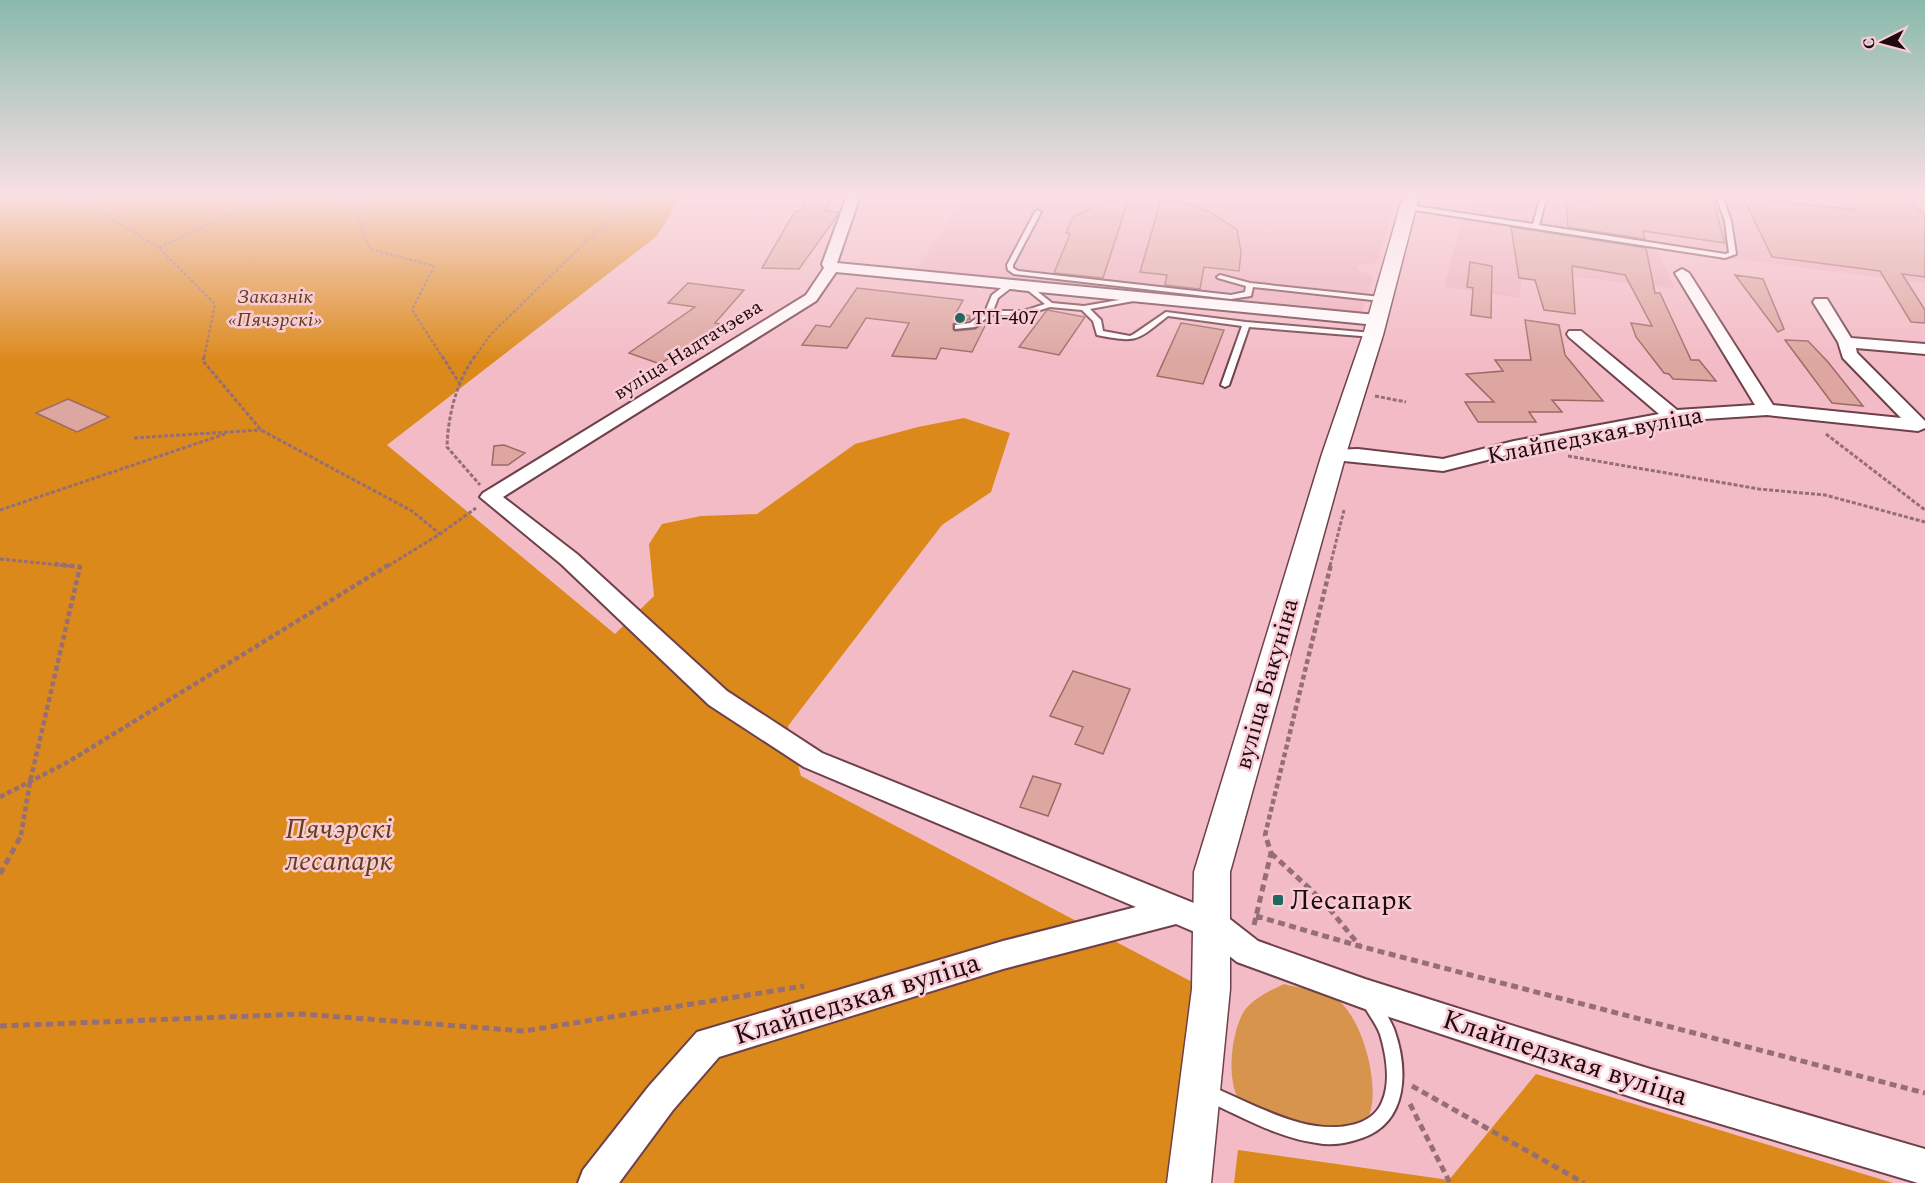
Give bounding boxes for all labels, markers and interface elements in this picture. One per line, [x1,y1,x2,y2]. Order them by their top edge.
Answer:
north arrow [1853,12,1913,72]
text: С [1857,37,1882,50]
park label: Заказнік «Пячэрскі» [228,282,322,335]
street label: вуліца Надтачэева [608,292,769,408]
place label: ТП-407 [972,303,1039,333]
marker: ТП-407 [953,311,967,325]
street label: Клайпедзкая вуліца [1484,397,1706,475]
street label: вуліца Бакуніна [1225,594,1309,774]
park label: Пячэрскі лесапарк [284,808,393,883]
place label: Лесапарк [1290,879,1412,922]
marker: Лесапарк [1271,893,1285,907]
street label: Клайпедзкая вуліца [729,941,986,1057]
street label: Клайпедзкая вуліца [1437,998,1693,1118]

